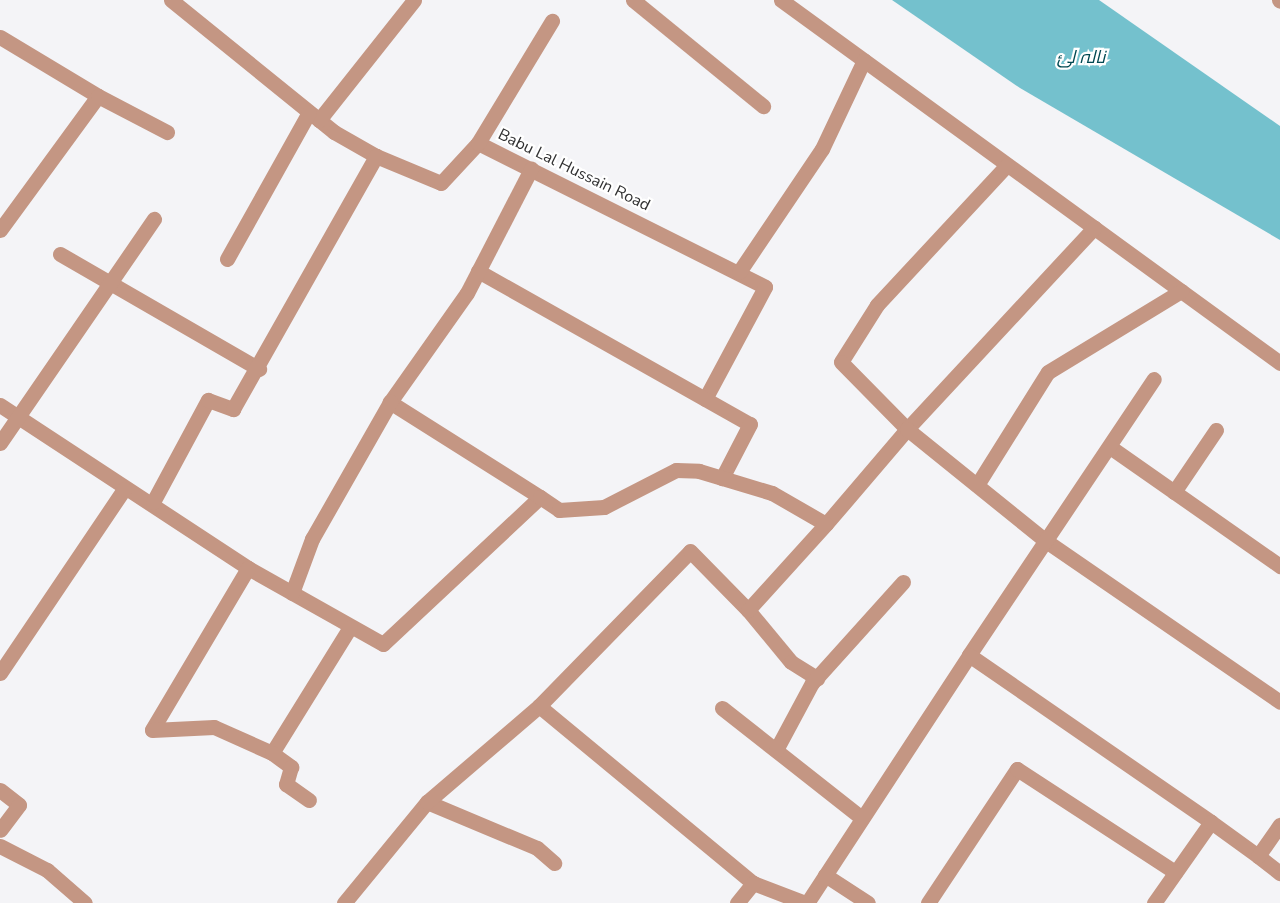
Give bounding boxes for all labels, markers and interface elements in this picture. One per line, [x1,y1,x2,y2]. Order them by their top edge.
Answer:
water label: نالہ لئ [1057,46,1105,68]
street label: Babu Lal Hussain Road [495,125,653,215]

